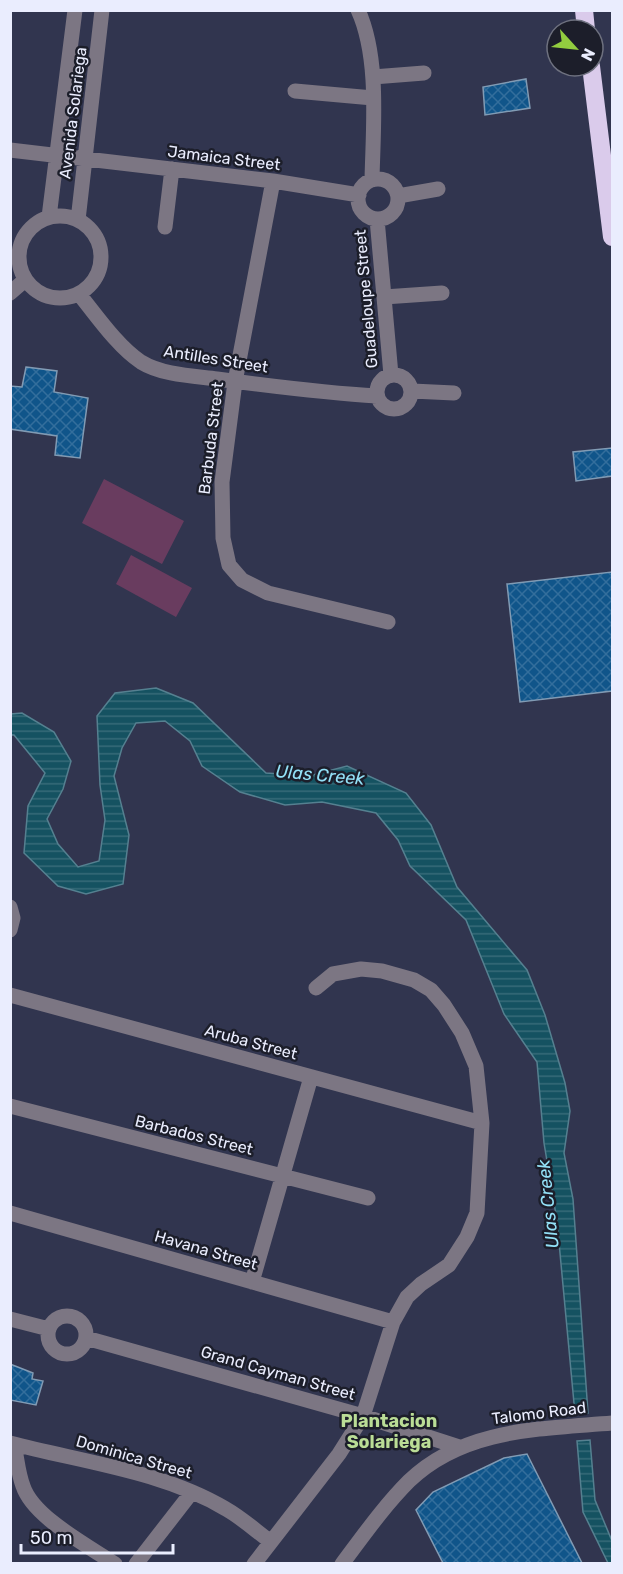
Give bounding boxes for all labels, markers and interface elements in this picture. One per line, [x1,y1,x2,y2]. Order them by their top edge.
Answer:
north arrow [545,18,605,78]
text: N [577,45,599,64]
street label: Avenida Solariega [55,46,91,180]
street label: Jamaica Street [166,142,282,174]
street label: Guadeloupe Street [350,229,382,369]
street label: Antilles Street [162,341,270,377]
street label: Barbuda Street [195,381,227,495]
water label: Ulas Creek [275,760,366,790]
street label: Aruba Street [203,1021,299,1063]
street label: Barbados Street [133,1111,255,1159]
water label: Ulas Creek [532,1158,564,1250]
street label: Havana Street [152,1226,260,1274]
street label: Grand Cayman Street [199,1342,357,1404]
street label: Talomo Road [491,1398,587,1428]
district label: Plantacion Solariega [341,1410,437,1453]
street label: Dominica Street [74,1431,194,1483]
scale bar [21,1517,172,1555]
text: 50 m [30,1527,73,1549]

